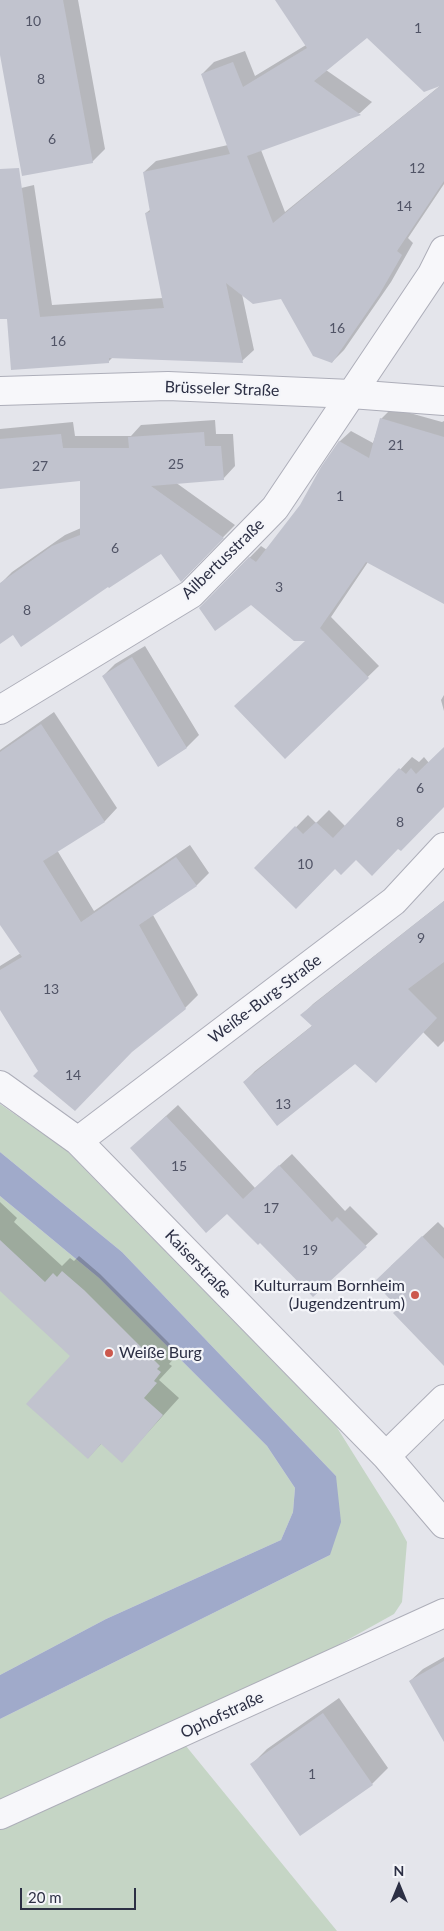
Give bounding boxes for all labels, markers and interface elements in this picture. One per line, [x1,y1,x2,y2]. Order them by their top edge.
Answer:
house number: 10 [25,13,41,29]
house number: 1 [414,20,422,36]
house number: 8 [37,71,45,87]
house number: 6 [48,131,56,147]
house number: 12 [409,160,425,176]
house number: 14 [396,198,412,214]
house number: 16 [329,320,345,336]
house number: 16 [50,333,66,349]
street label: Brüsseler Straße [164,377,280,401]
house number: 21 [388,437,404,453]
house number: 25 [168,456,184,472]
house number: 27 [32,458,48,474]
house number: 1 [336,488,344,504]
street label: Ailbertusstraße [178,515,268,603]
house number: 6 [111,540,119,556]
house number: 3 [275,579,283,595]
house number: 8 [23,602,31,618]
house number: 6 [416,780,424,796]
house number: 8 [396,814,404,830]
house number: 10 [297,856,313,872]
house number: 9 [417,930,425,946]
street label: Weiße-Burg-Straße [205,950,325,1048]
house number: 13 [43,981,59,997]
house number: 14 [65,1067,81,1083]
house number: 13 [275,1096,291,1112]
house number: 15 [171,1158,187,1174]
house number: 17 [263,1200,279,1216]
street label: Kaiserstraße [161,1226,235,1302]
house number: 19 [302,1242,318,1258]
place label: Kulturraum Bornheim (Jugendzentrum) [253,1276,405,1314]
marker: Kulturraum Bornheim (Jugendzentrum) [409,1289,421,1301]
place label: Weiße Burg [119,1343,202,1363]
marker: Weiße Burg [103,1347,115,1359]
street label: Ophofstraße [178,1687,266,1743]
house number: 1 [308,1766,316,1782]
north arrow [374,1861,424,1911]
text: N [394,1862,404,1879]
scale bar [22,1878,139,1910]
text: 20 m [28,1888,62,1906]

